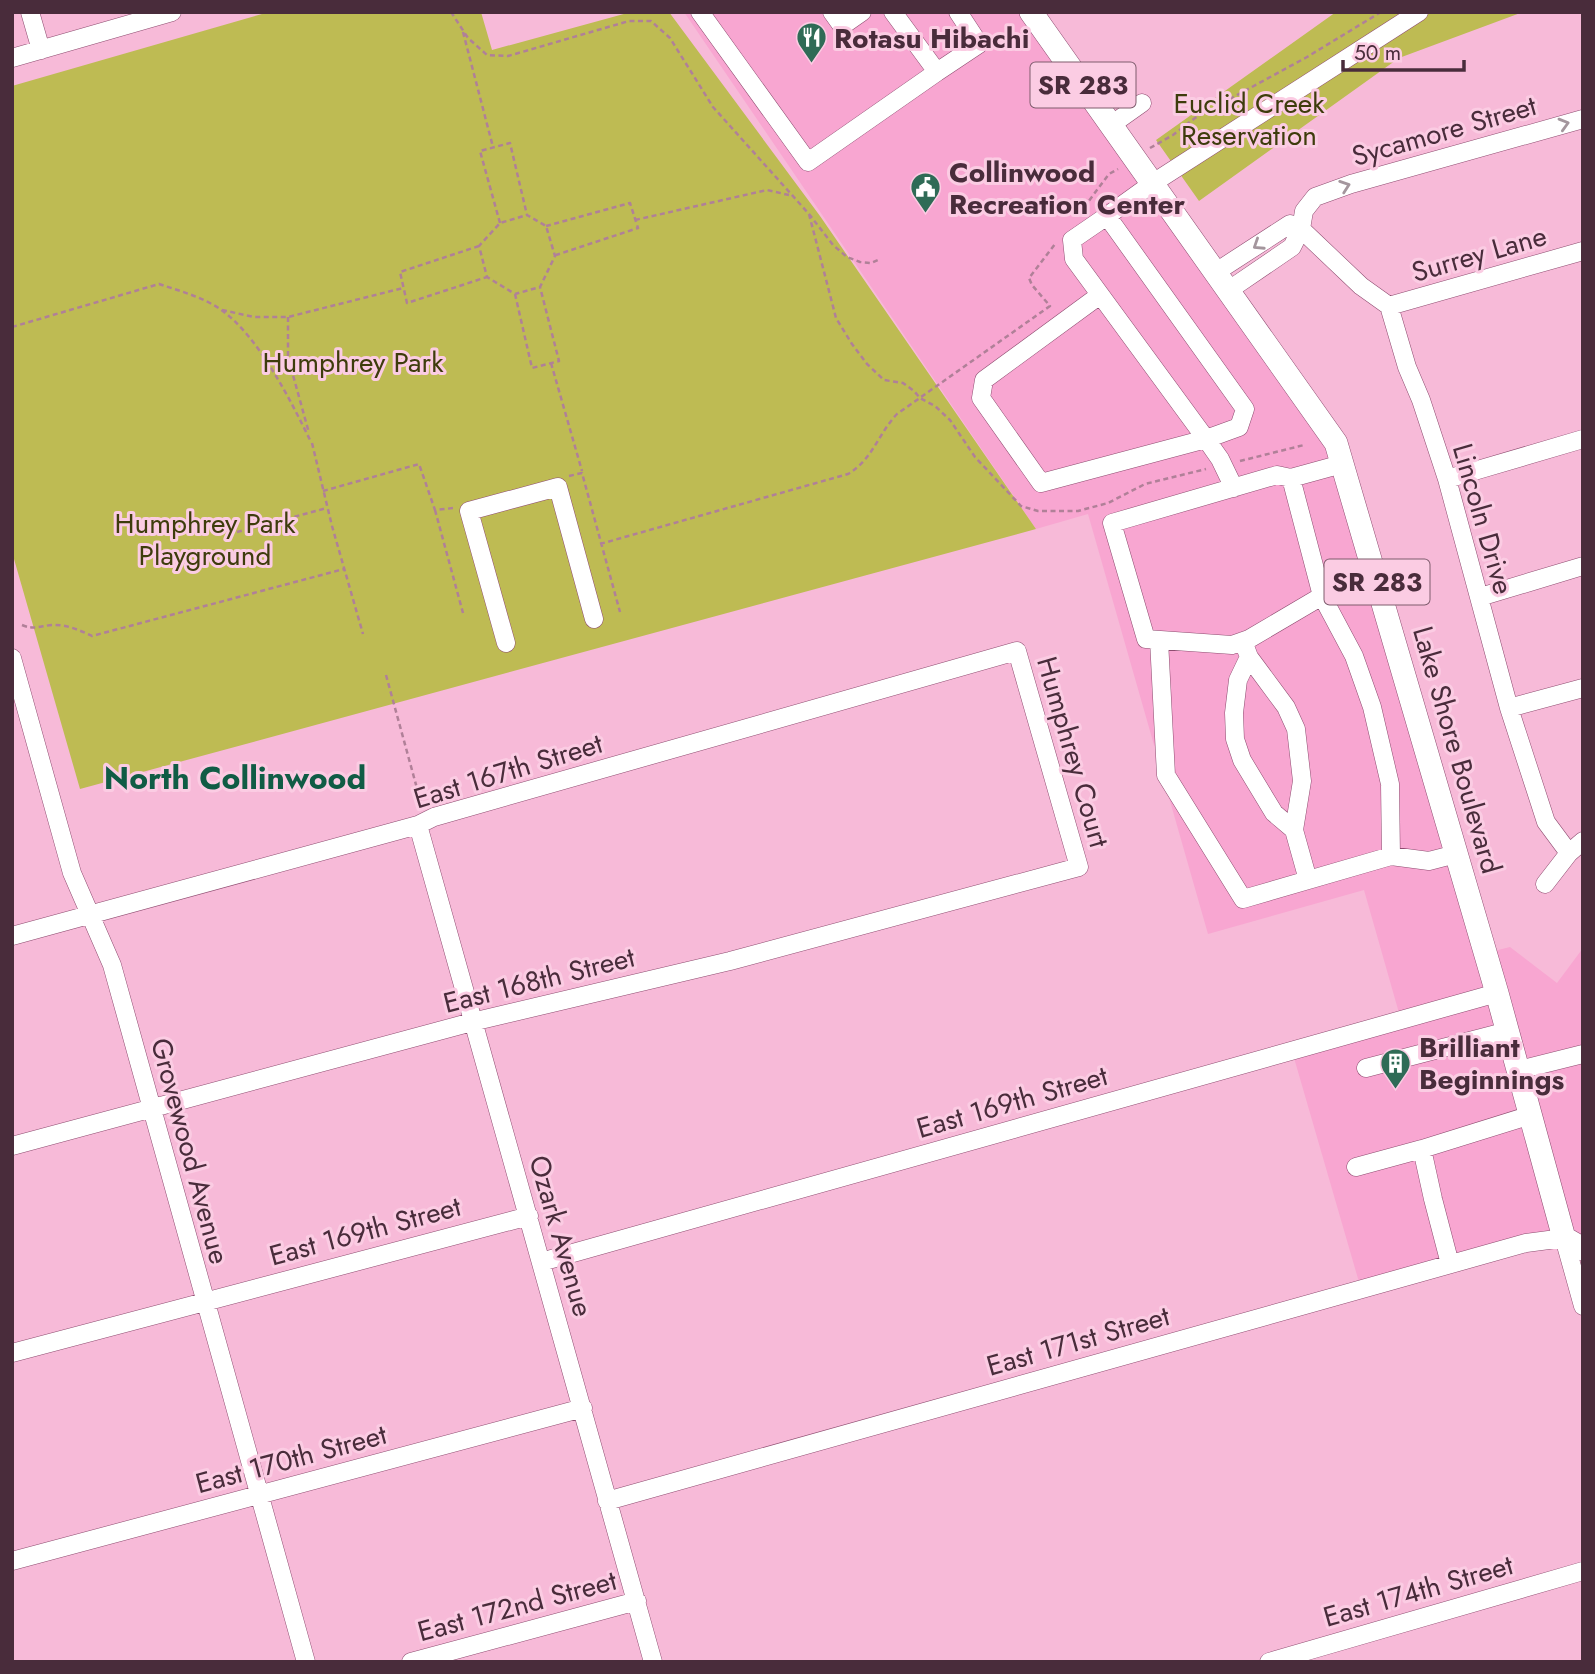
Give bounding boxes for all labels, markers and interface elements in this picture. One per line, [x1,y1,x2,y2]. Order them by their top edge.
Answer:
place label: Rotasu Hibachi [834,18,1030,59]
restaurant icon: Rotasu Hibachi [794,21,828,65]
scale bar [1343,28,1464,72]
text: 50 m [1354,38,1401,68]
road number: SR 283 [1030,62,1136,108]
park label: Euclid Creek Reservation [1173,83,1325,156]
street label: Sycamore Street [1347,85,1541,177]
one-way arrow [1558,118,1570,133]
place label: Collinwood Recreation Center [949,152,1186,225]
public building icon: Collinwood Recreation Center [909,171,943,215]
one-way arrow [1338,180,1350,194]
street label: Surrey Lane [1407,215,1551,293]
one-way arrow [1253,237,1266,250]
park label: Humphrey Park [262,342,444,383]
street label: Lincoln Drive [1442,439,1524,599]
park label: Humphrey Park Playground [114,503,296,576]
road number: SR 283 [1324,560,1430,604]
street label: Lake Shore Boulevard [1402,622,1512,878]
street label: Humphrey Court [1026,652,1120,852]
street label: East 167th Street [409,723,608,819]
district label: North Collinwood [104,755,366,801]
street label: East 168th Street [439,936,639,1024]
place label: Brilliant Beginnings [1419,1027,1565,1100]
street label: Grovewood Avenue [140,1033,240,1269]
building icon: Brilliant Beginnings [1379,1046,1413,1090]
street label: East 169th Street [912,1055,1112,1149]
street label: Ozark Avenue [518,1151,604,1321]
street label: East 169th Street [265,1186,466,1276]
street label: East 171st Street [982,1295,1174,1387]
street label: East 170th Street [191,1414,391,1504]
street label: East 174th Street [1318,1544,1518,1638]
street label: East 172nd Street [413,1560,621,1652]

